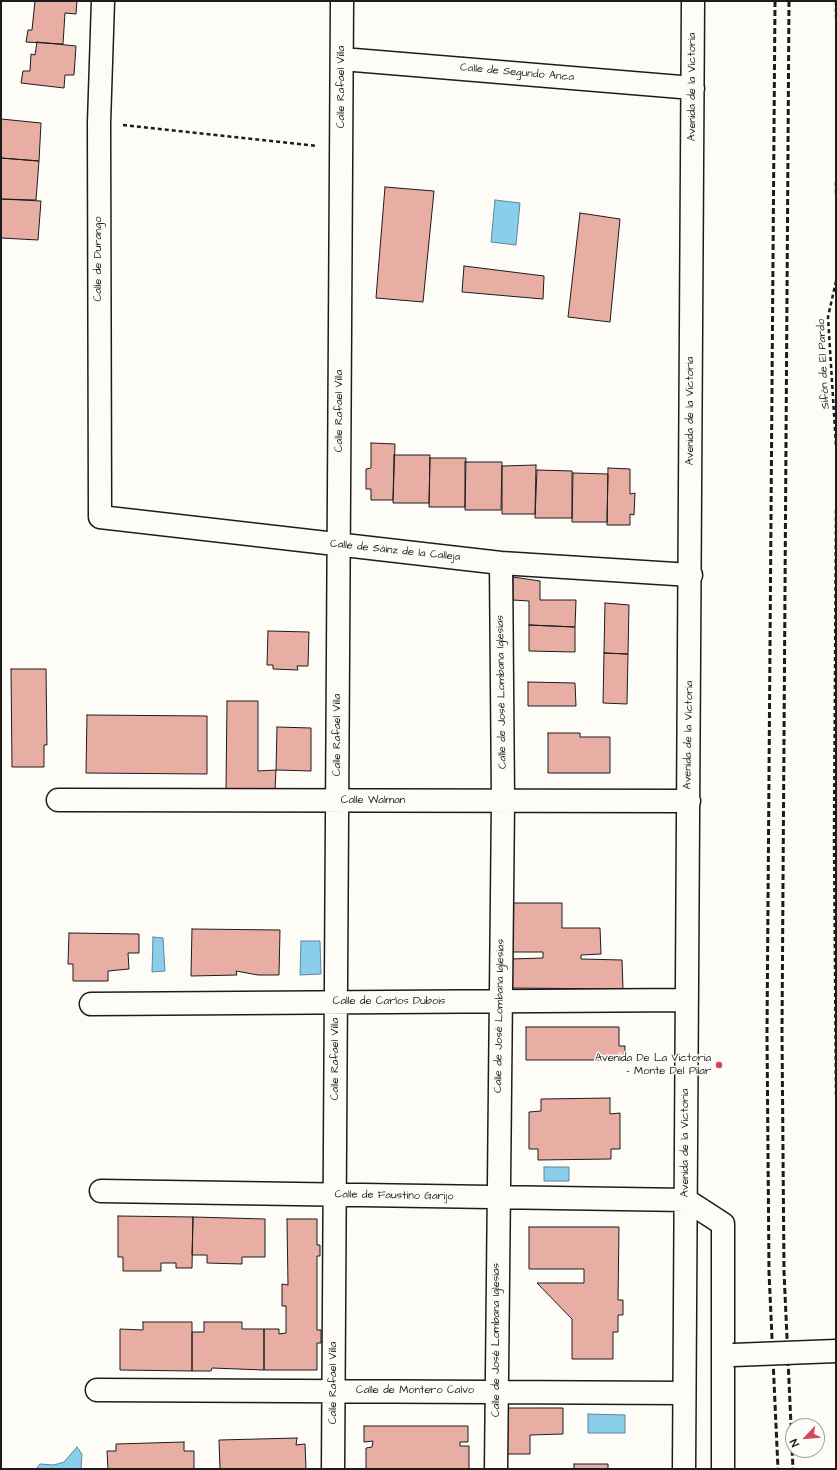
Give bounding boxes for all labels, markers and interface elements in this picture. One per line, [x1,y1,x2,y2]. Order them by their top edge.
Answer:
street label: Avenida de la Victoria [686,33,700,141]
street label: Calle Rafael Villa [335,46,349,128]
street label: Calle de Segundo Anca [459,61,575,85]
street label: Calle de Durango [92,217,106,301]
street label: Sifón de El Pardo [815,318,833,410]
street label: Avenida de la Victoria [684,357,698,465]
street label: Calle Rafael Villa [333,370,347,452]
street label: Calle de Sáinz de la Calleja [329,538,461,564]
street label: Calle de José Lombana Iglesias [494,615,510,769]
street label: Avenida de la Victoria [681,681,697,789]
street label: Calle Rafael Villa [331,694,345,776]
street label: Calle Walman [341,794,405,808]
street label: Calle de José Lombana Iglesias [492,939,508,1093]
street label: Calle de Carlos Dubois [333,995,445,1009]
street label: Calle Rafael Villa [329,1018,343,1100]
place label: Avenida De La Victoria - Monte Del Pilar [595,1052,711,1078]
marker: Avenida De La Victoria - Monte Del Pilar [714,1060,724,1070]
street label: Avenida de la Victoria [679,1089,693,1197]
street label: Calle de Faustino Garijo [334,1188,454,1204]
street label: Calle de José Lombana Iglesias [490,1263,504,1417]
street label: Calle Rafael Villa [327,1342,341,1424]
street label: Calle de Montero Calvo [356,1384,474,1398]
north arrow [785,1418,825,1458]
text: N [786,1437,803,1449]

